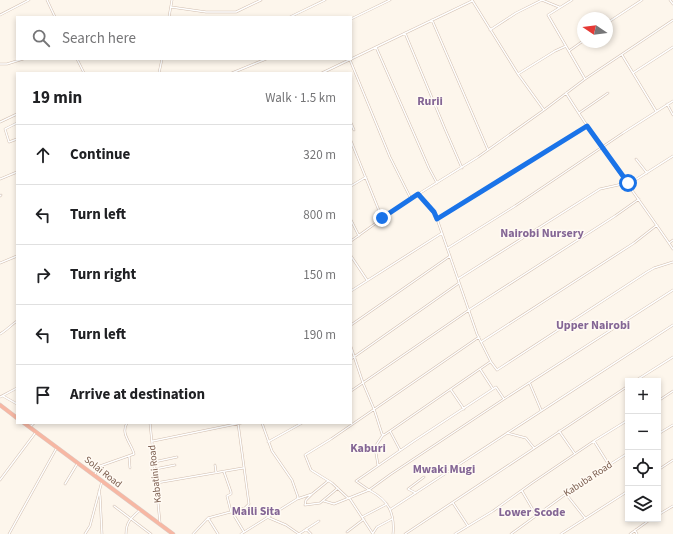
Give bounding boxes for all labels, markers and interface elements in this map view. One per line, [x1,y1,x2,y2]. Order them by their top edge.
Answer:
north arrow [577,12,613,48]
search box [16,16,352,60]
icon: search [30,27,52,49]
text: Search here [62,28,136,49]
text: 19 min [32,86,82,110]
text: Walk · 1.5 km [265,89,336,107]
district label: Rurii [417,93,443,110]
icon: ahead [32,144,54,166]
text: Continue [70,144,130,165]
text: 320 m [303,146,336,164]
route start [619,174,637,192]
icon: left [32,204,54,226]
text: Turn left [70,204,126,225]
text: 800 m [303,206,336,224]
route end [373,209,391,227]
district label: Nairobi Nursery [500,225,585,242]
icon: right [32,264,54,286]
text: Turn right [70,264,136,285]
text: 150 m [303,266,336,284]
district label: Upper Nairobi [556,317,630,334]
icon: left [32,324,54,346]
text: Turn left [70,324,126,345]
text: 190 m [303,326,336,344]
map controls [625,378,661,522]
button: + [625,378,661,414]
icon: arrive [32,384,54,406]
text: Arrive at destination [70,384,205,405]
button: − [625,414,661,450]
district label: Kaburi [350,440,386,457]
street label: Kabatini Road [145,444,165,504]
button: locate [625,450,661,486]
street label: Solai Road [81,453,125,491]
street label: Kabuba Road [561,458,615,500]
district label: Mwaki Mugi [413,461,475,478]
button: layers [625,486,661,522]
district label: Maili Sita [232,503,280,520]
district label: Lower Scode [499,504,565,521]

